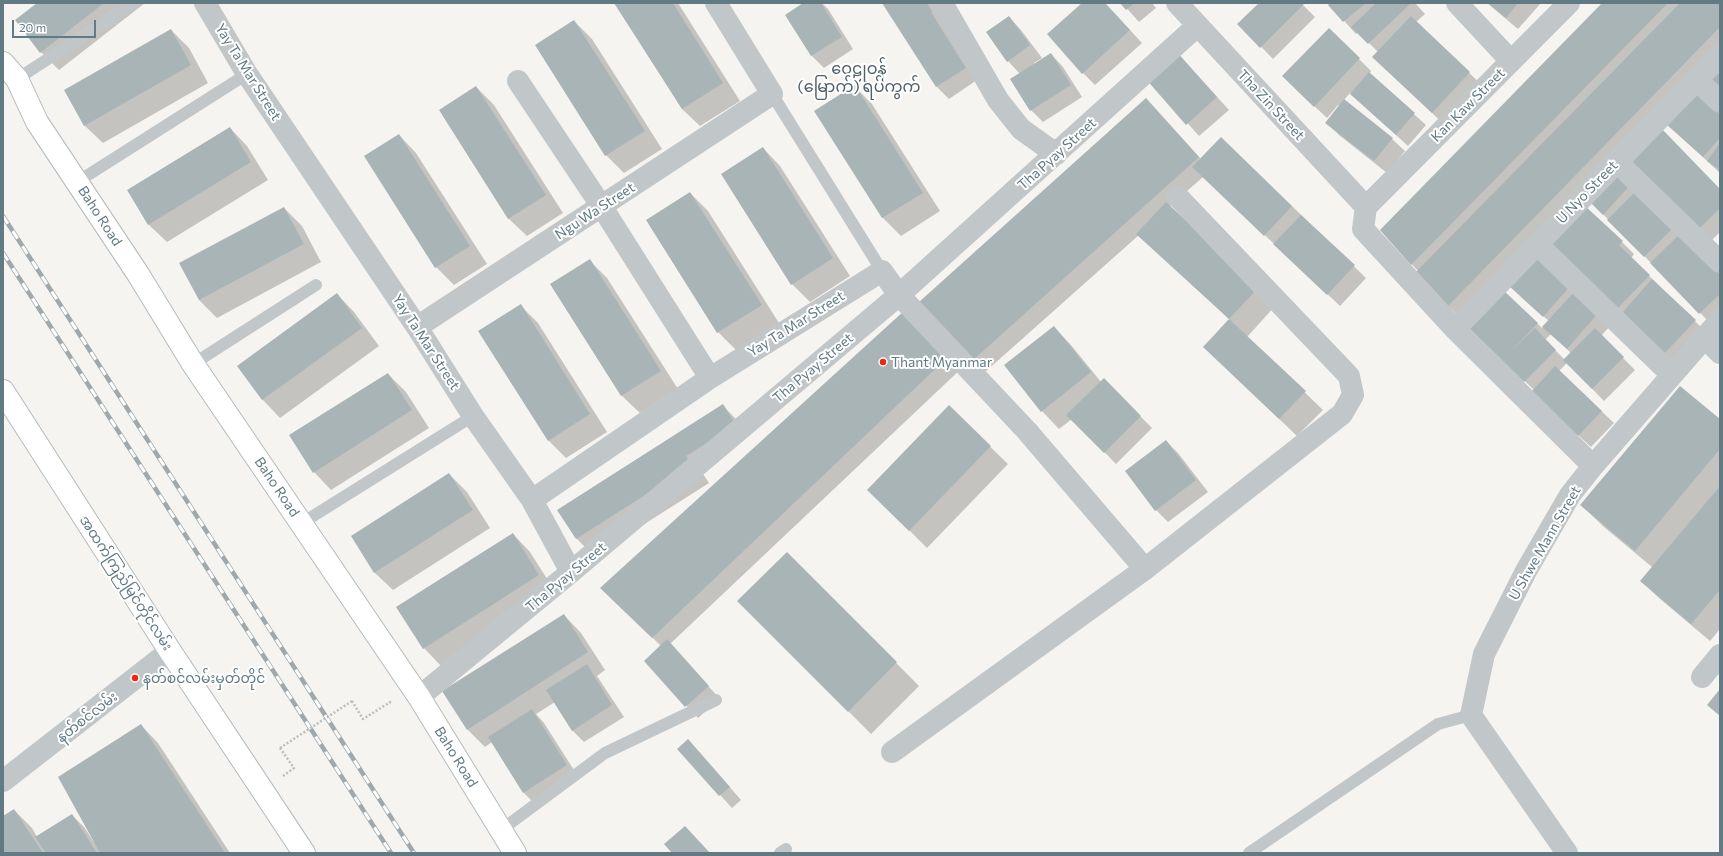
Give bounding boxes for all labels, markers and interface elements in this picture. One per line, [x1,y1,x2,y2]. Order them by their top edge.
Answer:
scale bar [14,12,98,38]
text: 20 m [19,20,46,34]
street label: Yay Ta Mar Street [211,20,285,124]
district label: ဝေဠုဝန် (မြောက်) ရပ်ကွက် [798,59,920,97]
street label: Kan Kaw Street [1428,65,1508,145]
street label: Tha Zin Street [1234,66,1308,144]
street label: Tha Pyay Street [1014,114,1100,194]
street label: U Nyo Street [1553,157,1621,227]
street label: Ngu Wa Street [552,179,638,243]
street label: Baho Road [74,183,126,249]
street label: Yay Ta Mar Street [744,287,848,361]
street label: Yay Ta Mar Street [389,291,463,393]
street label: Tha Pyay Street [769,330,857,406]
place label: Thant Myanmar [891,354,992,370]
marker: Thant Myanmar [878,357,888,367]
street label: Baho Road [251,454,303,520]
street label: U Shwe Mann Street [1506,483,1584,603]
street label: အထက်ကြည်မြင်တိုင်လမ်း [76,512,176,654]
street label: Tha Pyay Street [522,539,610,615]
place label: နတ်စင်လမ်းမှတ်တိုင် [143,670,265,686]
marker: နတ်စင်လမ်းမှတ်တိုင် [130,673,140,683]
street label: နတ်စင်လမ်း [53,688,121,746]
street label: Baho Road [431,724,481,790]

